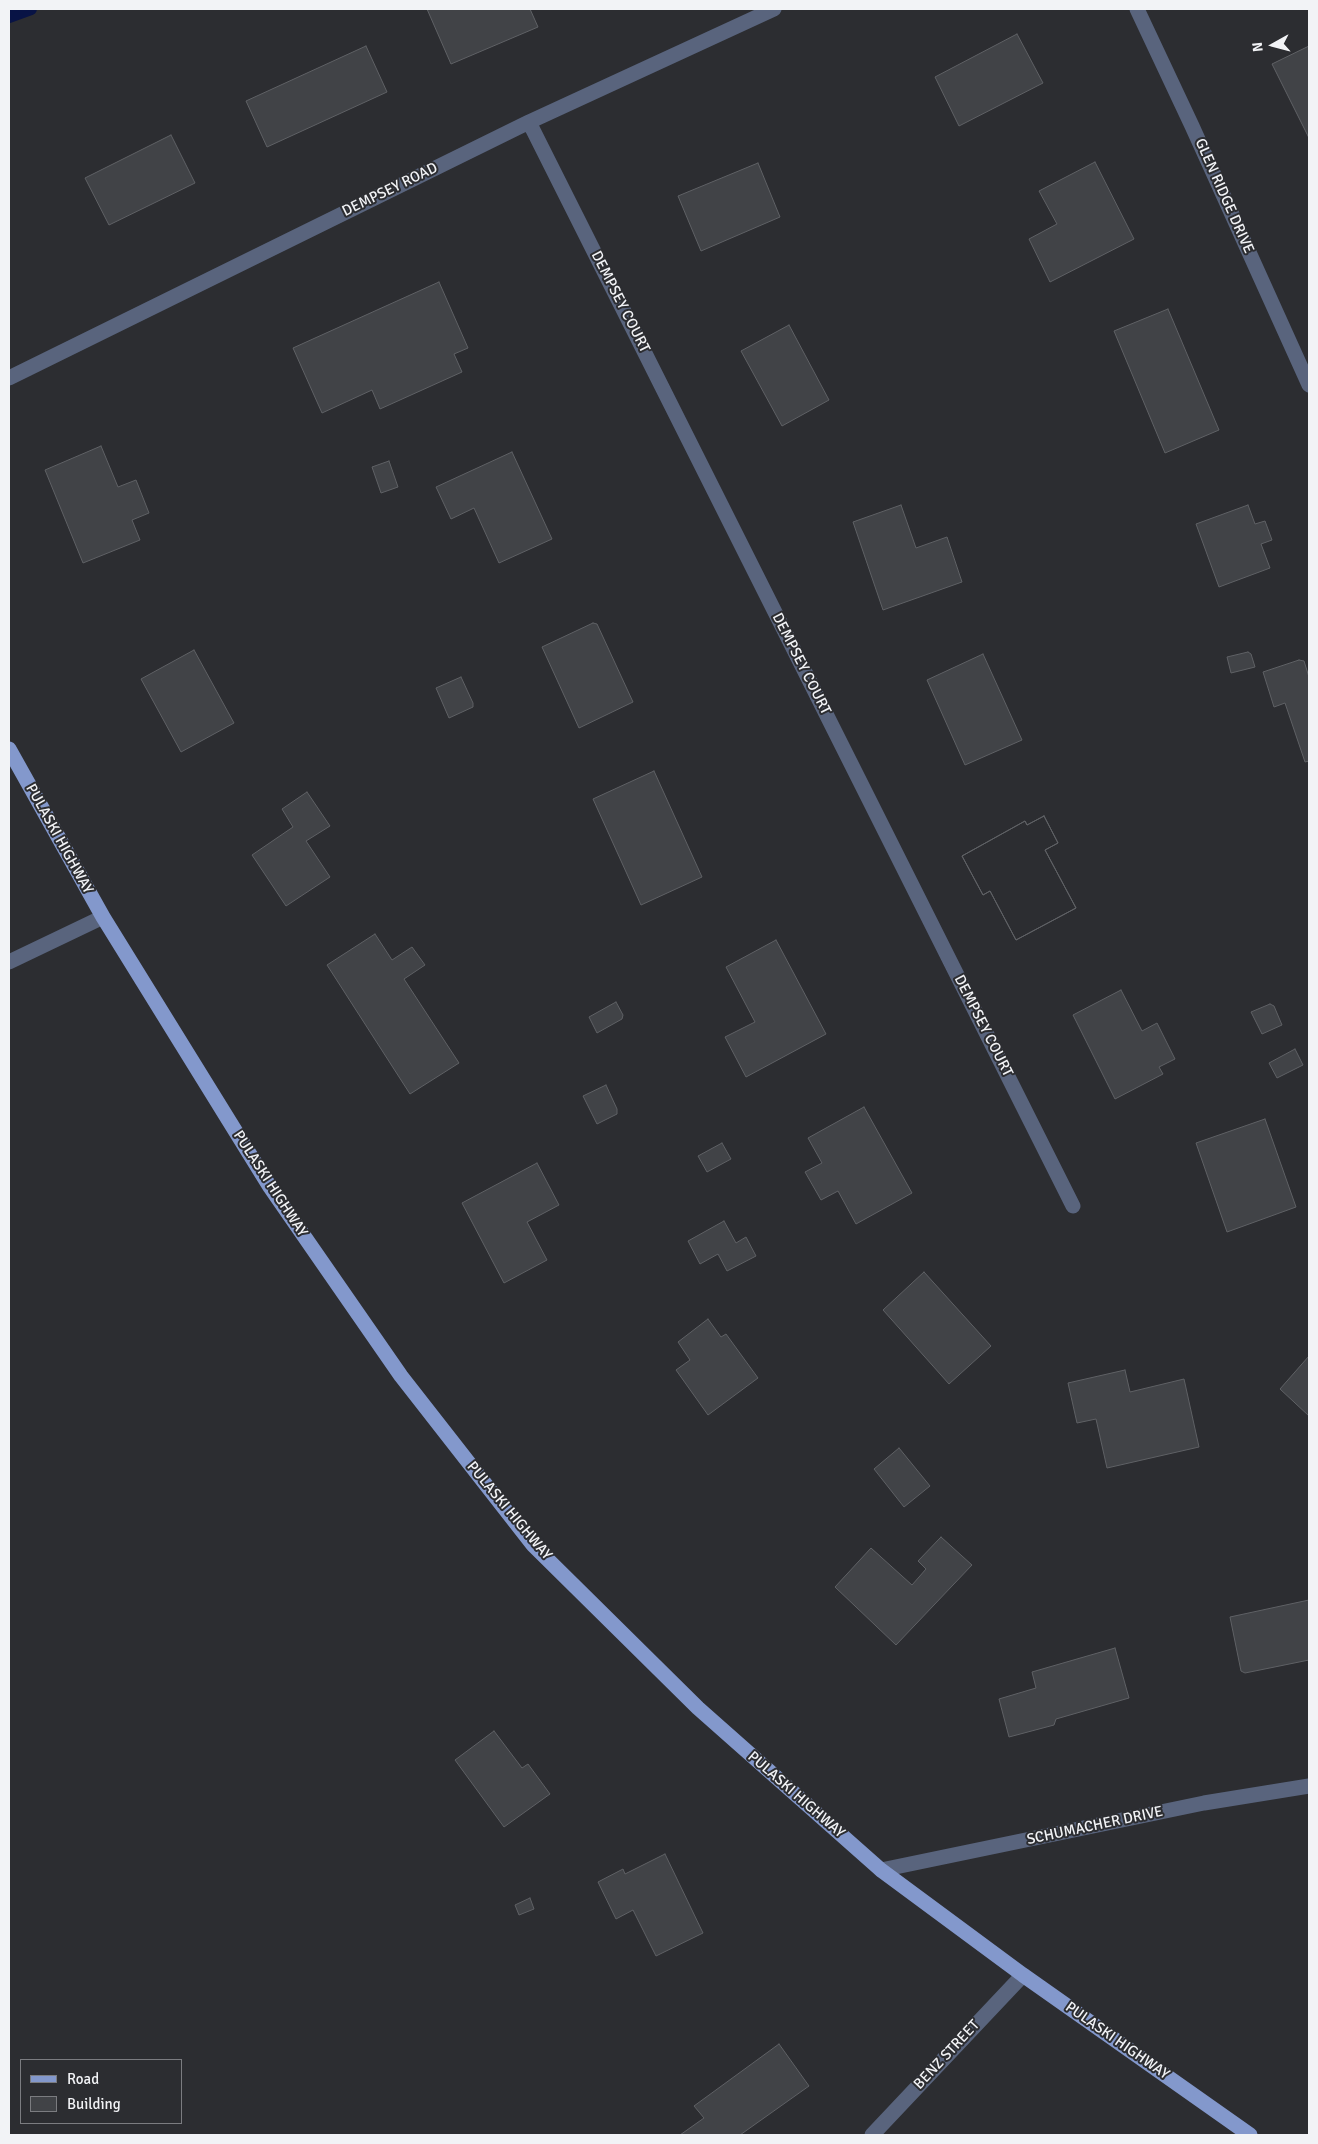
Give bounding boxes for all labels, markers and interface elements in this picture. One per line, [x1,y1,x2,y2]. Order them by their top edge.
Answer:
north arrow [1248,20,1298,70]
text: N [1249,41,1267,53]
street label: GLEN RIDGE DRIVE [1191,136,1257,256]
street label: DEMPSEY ROAD [339,159,441,221]
street label: DEMPSEY COURT [587,248,653,356]
street label: DEMPSEY COURT [768,610,834,718]
street label: PULASKI HIGHWAY [21,781,97,897]
street label: DEMPSEY COURT [950,972,1016,1080]
street label: PULASKI HIGHWAY [229,1128,311,1240]
street label: PULASKI HIGHWAY [463,1458,555,1564]
street label: PULASKI HIGHWAY [744,1748,848,1842]
street label: SCHUMACHER DRIVE [1025,1803,1165,1849]
street label: PULASKI HIGHWAY [1061,1998,1173,2084]
street label: BENZ STREET [910,2017,984,2093]
legend [20,2059,182,2124]
text: Road [67,2070,99,2088]
text: Building [67,2095,121,2113]

